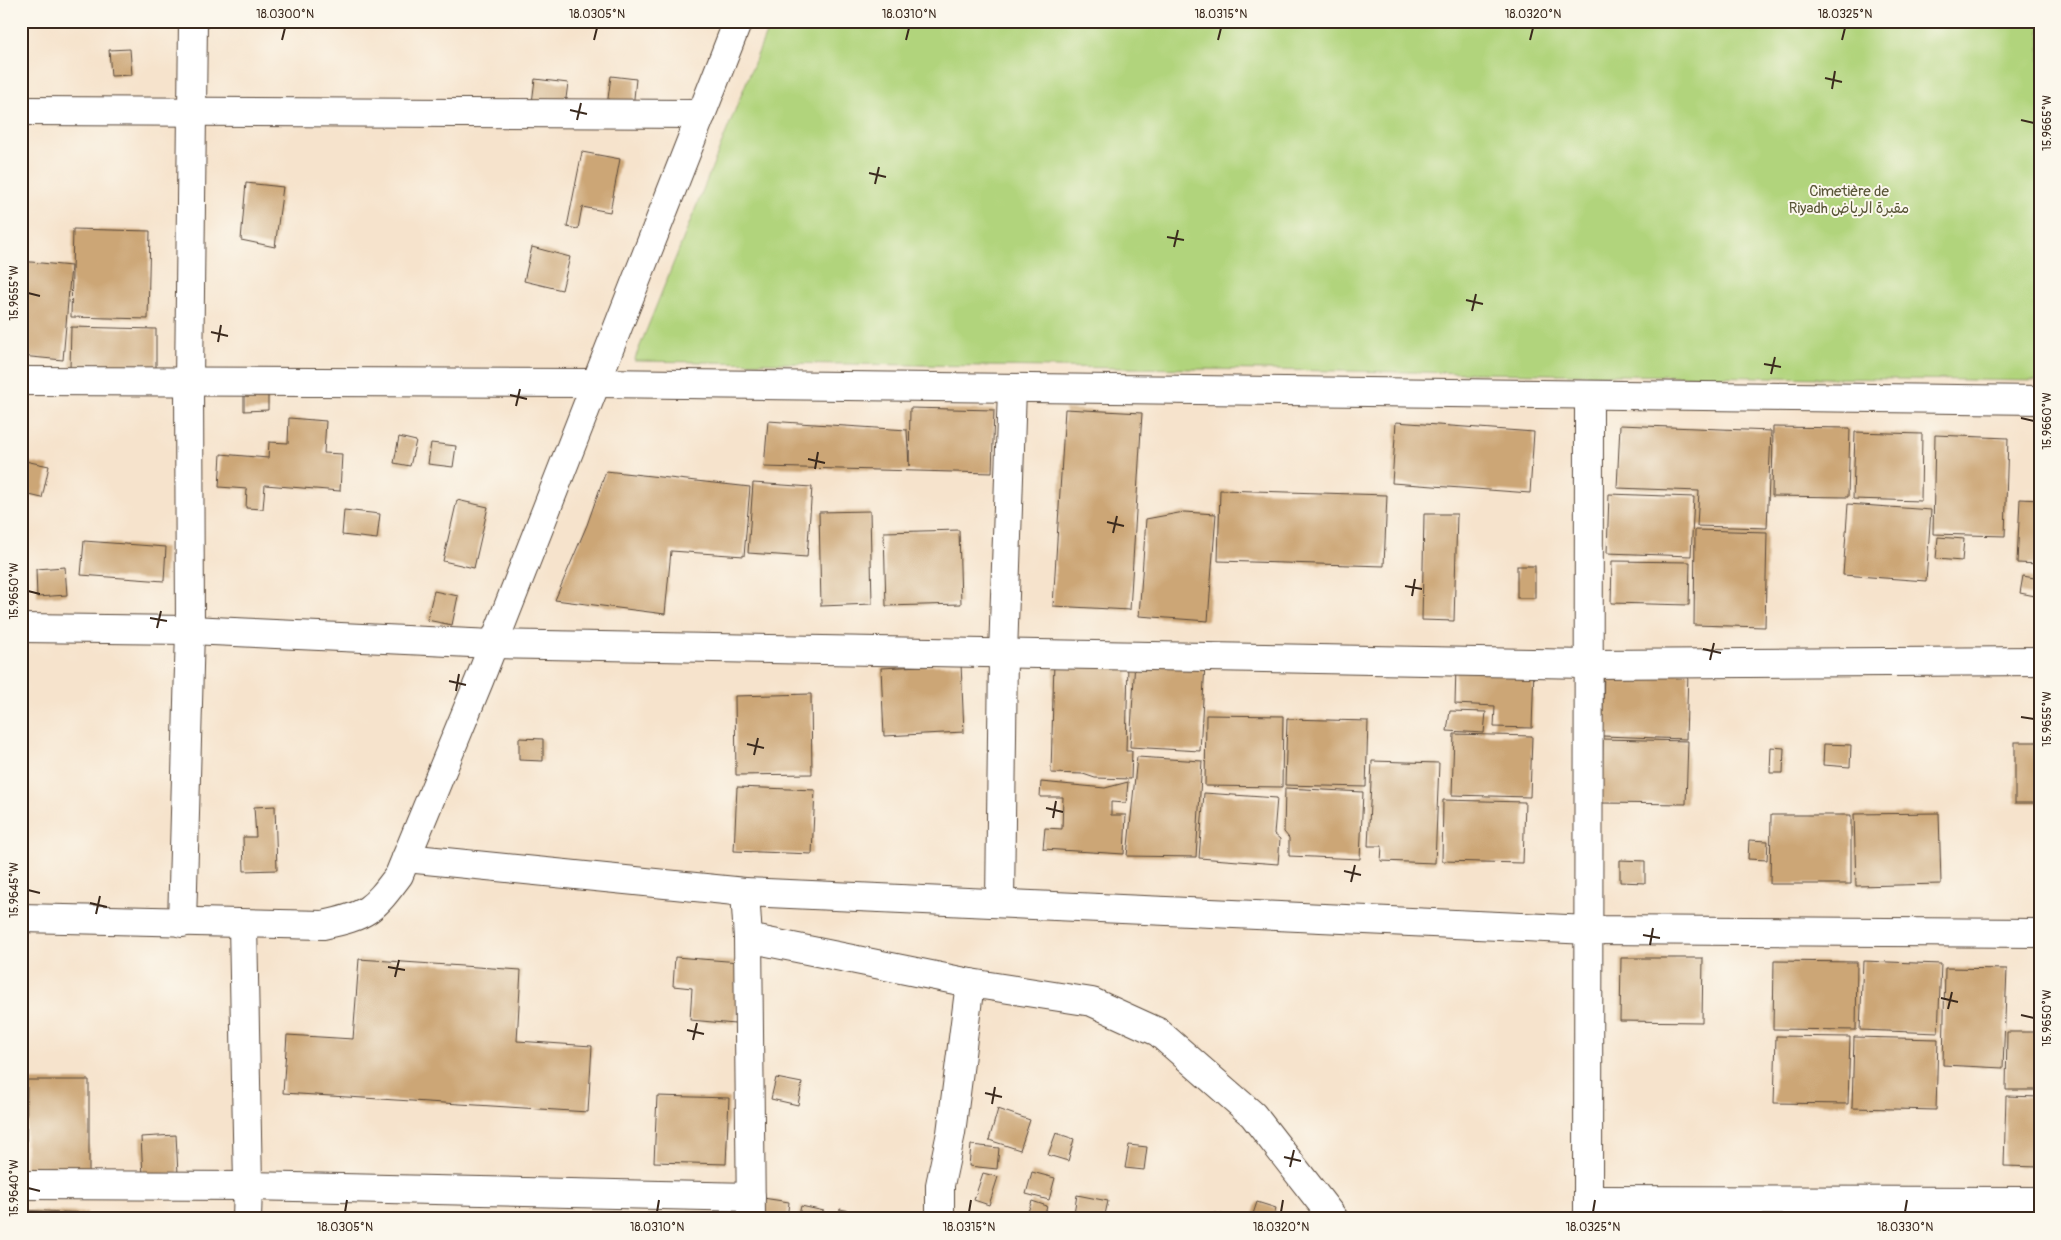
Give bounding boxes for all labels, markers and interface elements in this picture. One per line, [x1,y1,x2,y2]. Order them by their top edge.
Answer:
text: 18.0300°N [256,7,314,22]
text: 18.0305°N [569,7,625,22]
text: 18.0310°N [882,7,936,22]
text: 18.0315°N [1195,7,1247,22]
text: 18.0320°N [1505,7,1561,22]
text: 18.0325°N [1818,7,1872,22]
text: 15.9665°W [2040,95,2055,151]
park label: Cimetière de Riyadh مقبرة الرياض [1789,182,1909,218]
text: 15.9655°W [7,265,22,321]
text: 15.9660°W [2040,392,2055,450]
text: 15.9650°W [7,562,22,620]
text: 15.9655°W [2040,691,2055,747]
text: 15.9645°W [7,862,22,918]
text: 15.9650°W [2040,989,2055,1047]
text: 15.9640°W [7,1159,22,1217]
text: 18.0305°N [317,1220,373,1235]
text: 18.0310°N [630,1220,684,1235]
text: 18.0315°N [943,1220,995,1235]
text: 18.0320°N [1253,1220,1309,1235]
text: 18.0325°N [1566,1220,1620,1235]
text: 18.0330°N [1877,1220,1933,1235]

